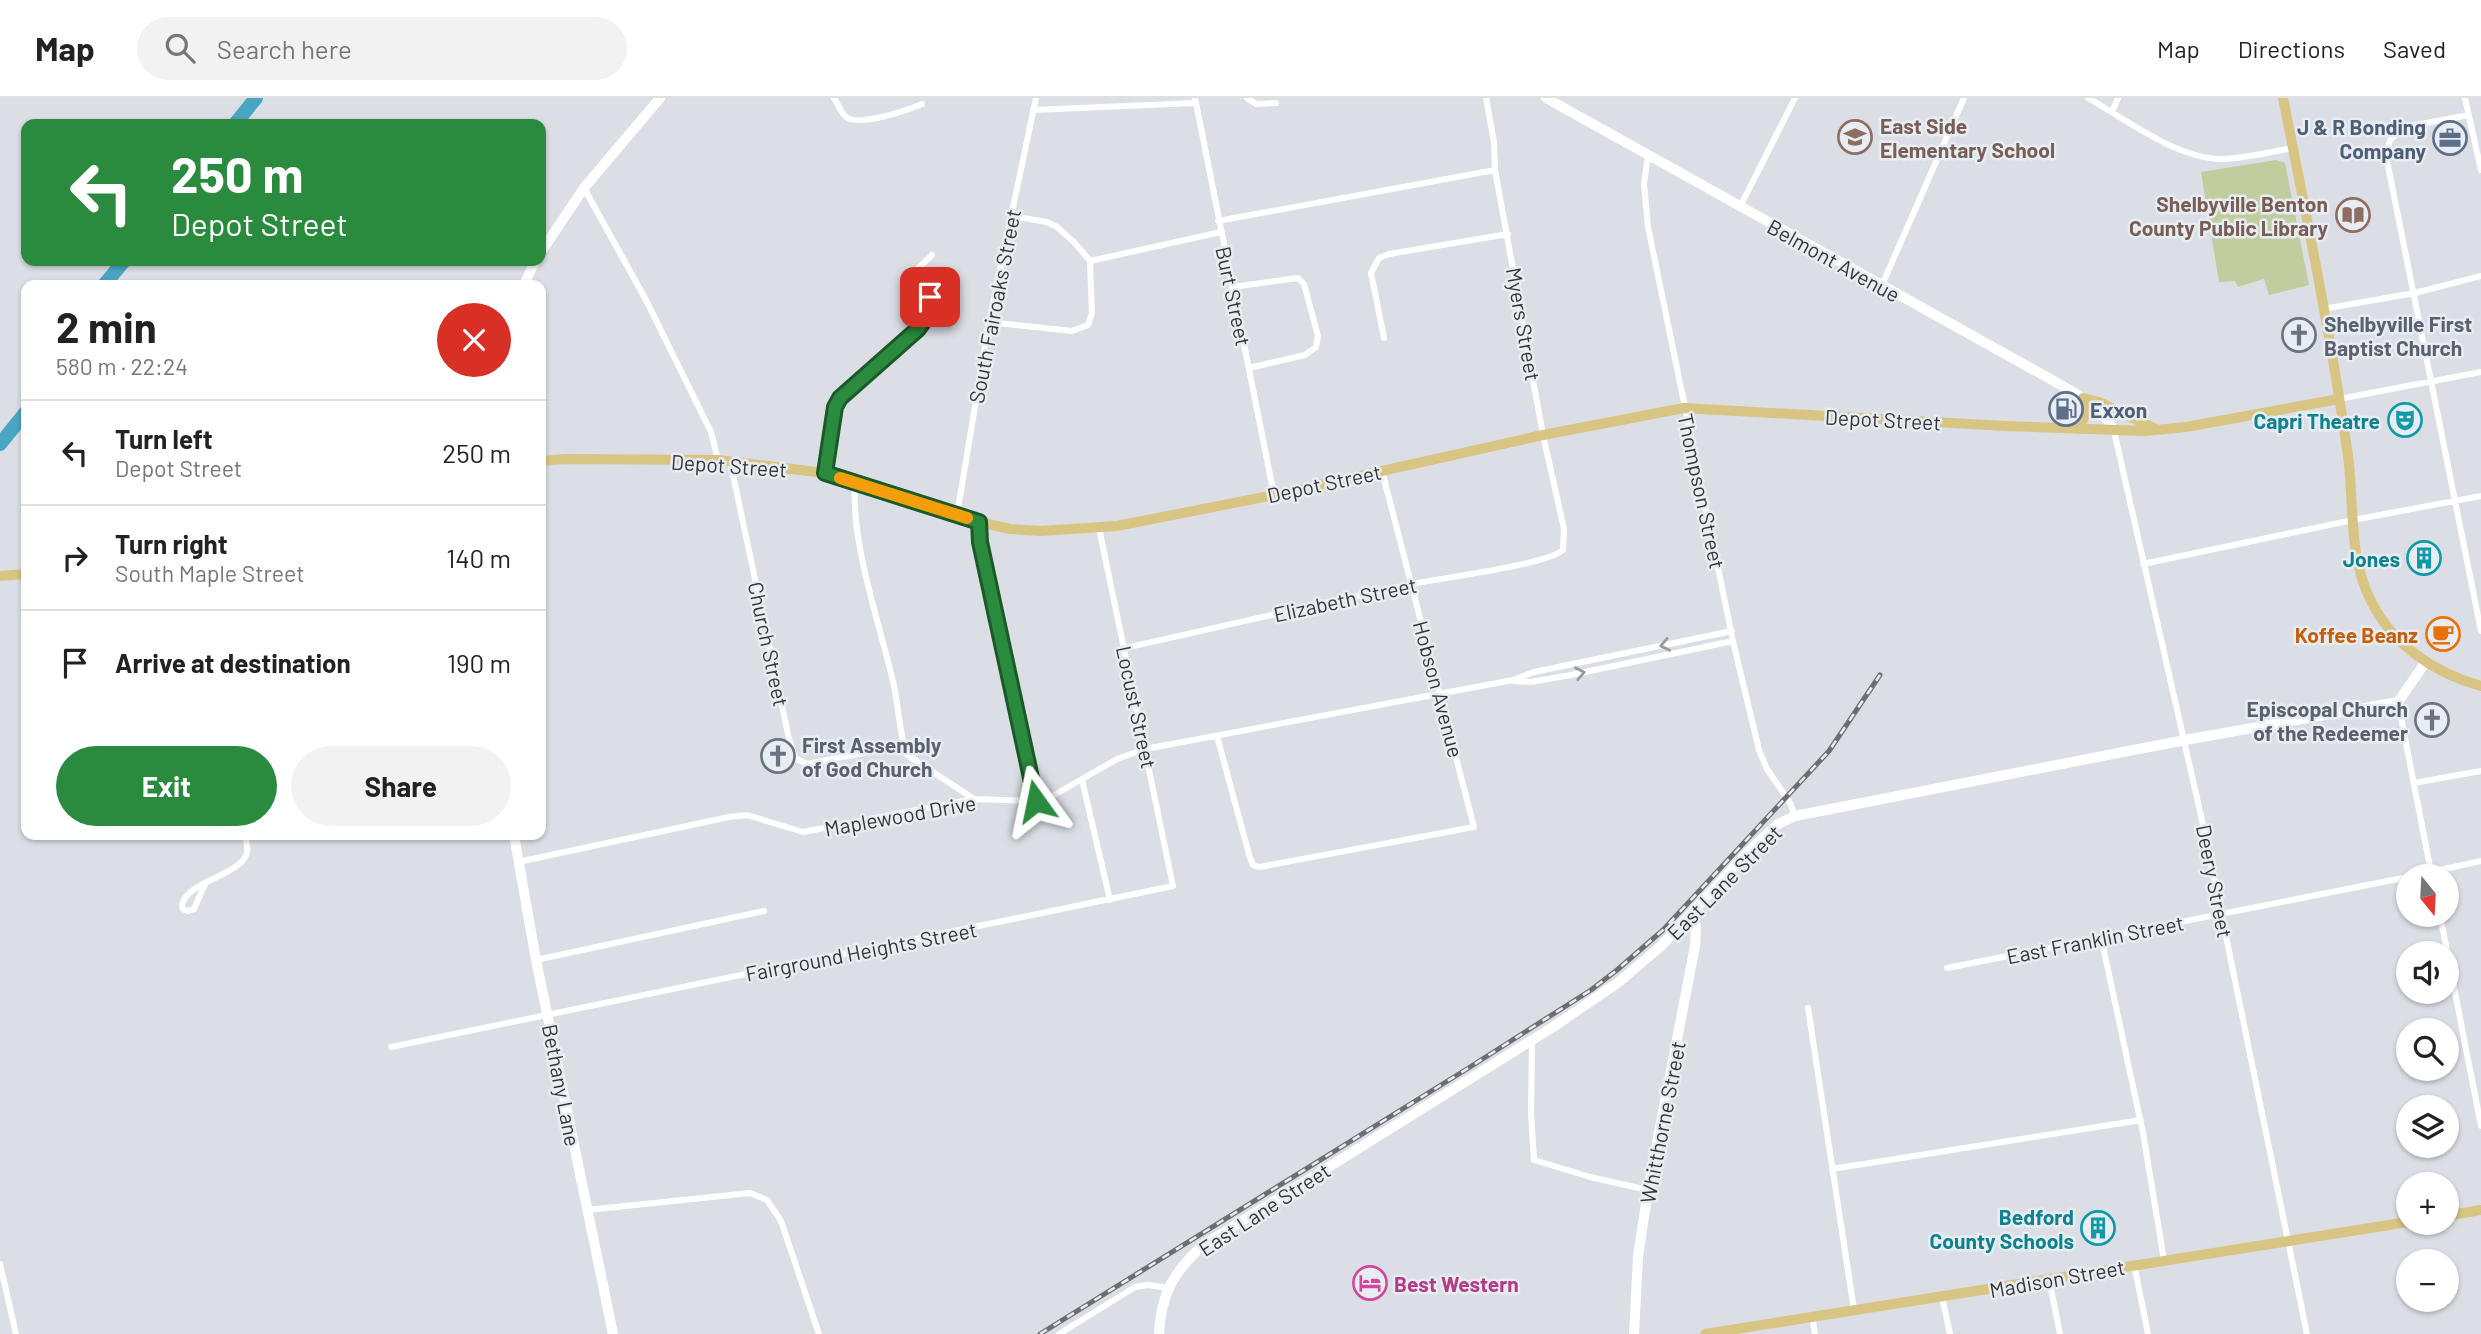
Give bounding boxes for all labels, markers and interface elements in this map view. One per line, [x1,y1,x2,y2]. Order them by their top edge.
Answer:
search box [137,17,627,80]
text: Map [35,28,95,68]
icon: search [161,29,199,67]
text: Search here [217,33,352,64]
text: Map [2157,34,2200,63]
text: Directions [2238,34,2345,63]
text: Saved [2383,34,2446,63]
place label: East Side Elementary School [1880,113,2055,162]
place label: J & R Bonding Company [2297,114,2426,163]
school or university icon: East Side Elementary School [1836,118,1874,156]
office icon: J & R Bonding Company [2431,119,2469,157]
text: 250 m [171,144,304,203]
icon: left [56,147,147,238]
place label: Shelbyville Benton County Public Library [2129,191,2328,240]
library icon: Shelbyville Benton County Public Library [2334,196,2372,234]
text: Depot Street [171,204,348,242]
street label: South Fairoaks Street [963,207,1025,405]
street label: Belmont Avenue [1763,213,1905,307]
street label: Burt Street [1211,244,1257,348]
street label: Myers Street [1502,265,1546,383]
pin [900,267,960,327]
icon: arrive [911,278,949,316]
text: 2 min [56,301,157,351]
button: close [437,303,511,377]
place label: Shelbyville First Baptist Church [2324,311,2472,360]
church icon: Shelbyville First Baptist Church [2280,316,2318,354]
text: 580 m · 22:24 [56,352,188,380]
fuel station icon: Exxon [2047,390,2085,428]
place label: Exxon [2090,397,2147,422]
theatre icon: Capri Theatre [2386,401,2424,439]
street label: Depot Street [1824,403,1942,435]
place label: Capri Theatre [2254,408,2380,433]
street label: Thompson Street [1673,411,1731,571]
text: Turn left [115,423,213,454]
icon: left [56,434,94,472]
text: 250 m [442,437,511,468]
street label: Depot Street [670,448,788,482]
text: Depot Street [115,454,242,482]
street label: Depot Street [1265,459,1383,507]
text: Turn right [115,528,228,559]
icon: right [56,539,94,577]
building icon: Jones [2405,539,2443,577]
text: 140 m [446,542,511,573]
place label: Jones [2343,546,2400,571]
text: South Maple Street [115,559,305,587]
street label: Elizabeth Street [1271,572,1419,626]
street label: Church Street [744,579,794,709]
cafe icon: Koffee Beanz [2424,615,2462,653]
street label: Hobson Avenue [1409,618,1469,760]
place label: Koffee Beanz [2295,622,2418,647]
one-way arrow [1659,636,1671,651]
street label: Locust Street [1112,643,1162,771]
icon: arrive [56,644,94,682]
text: Arrive at destination [115,647,351,678]
text: 190 m [447,647,511,678]
one-way arrow [1574,666,1586,681]
place label: Episcopal Church of the Redeemer [2246,696,2408,745]
church icon: Episcopal Church of the Redeemer [2413,701,2451,739]
place label: First Assembly of God Church [802,732,942,781]
church icon: First Assembly of God Church [759,737,797,775]
button: Exit [56,746,277,826]
button: Share [291,746,511,826]
position arrow [999,764,1073,838]
street label: Maplewood Drive [822,789,978,841]
street label: East Lane Street [1661,819,1787,945]
street label: Deery Street [2192,822,2238,940]
north arrow [2396,864,2459,928]
map controls [2396,864,2459,1312]
street label: East Franklin Street [2004,910,2186,968]
street label: Fairground Heights Street [743,916,979,986]
button: sound [2396,941,2459,1004]
button: search [2396,1018,2459,1081]
street label: Bethany Lane [538,1022,586,1148]
street label: Whitthorne Street [1634,1039,1690,1205]
button: layers [2396,1095,2459,1158]
street label: East Lane Street [1193,1157,1335,1261]
button: + [2396,1172,2459,1235]
place label: Bedford County Schools [1930,1204,2074,1253]
building icon: Bedford County Schools [2079,1209,2117,1247]
button: − [2396,1249,2459,1312]
street label: Madison Street [1987,1254,2127,1302]
hotel icon: Best Western [1351,1264,1389,1302]
place label: Best Western [1394,1271,1519,1296]

